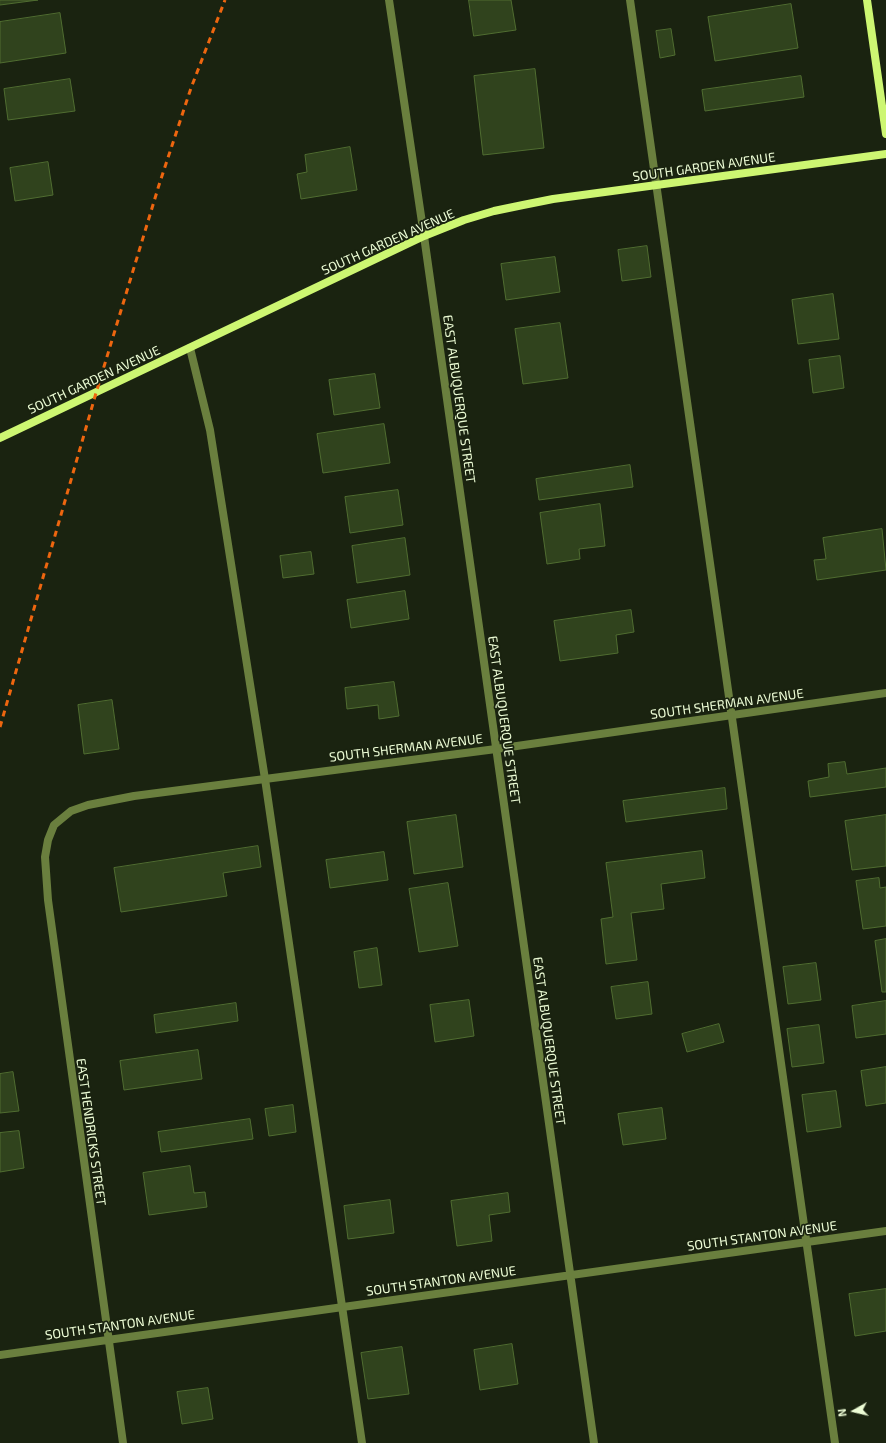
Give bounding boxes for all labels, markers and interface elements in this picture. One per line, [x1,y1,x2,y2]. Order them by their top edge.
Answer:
street label: SOUTH GARDEN AVENUE [632,149,776,185]
street label: SOUTH GARDEN AVENUE [319,206,457,278]
street label: EAST ALBUQUERQUE STREET [439,314,479,484]
street label: SOUTH GARDEN AVENUE [25,343,163,417]
street label: EAST ALBUQUERQUE STREET [484,635,524,805]
street label: SOUTH SHERMAN AVENUE [649,686,805,722]
street label: SOUTH SHERMAN AVENUE [328,731,484,765]
street label: EAST ALBUQUERQUE STREET [529,956,569,1126]
street label: EAST HENDRICKS STREET [73,1057,109,1207]
street label: SOUTH STANTON AVENUE [686,1218,838,1254]
street label: SOUTH STANTON AVENUE [365,1263,517,1299]
street label: SOUTH STANTON AVENUE [44,1307,196,1343]
north arrow [834,1391,874,1431]
text: N [835,1408,849,1418]

